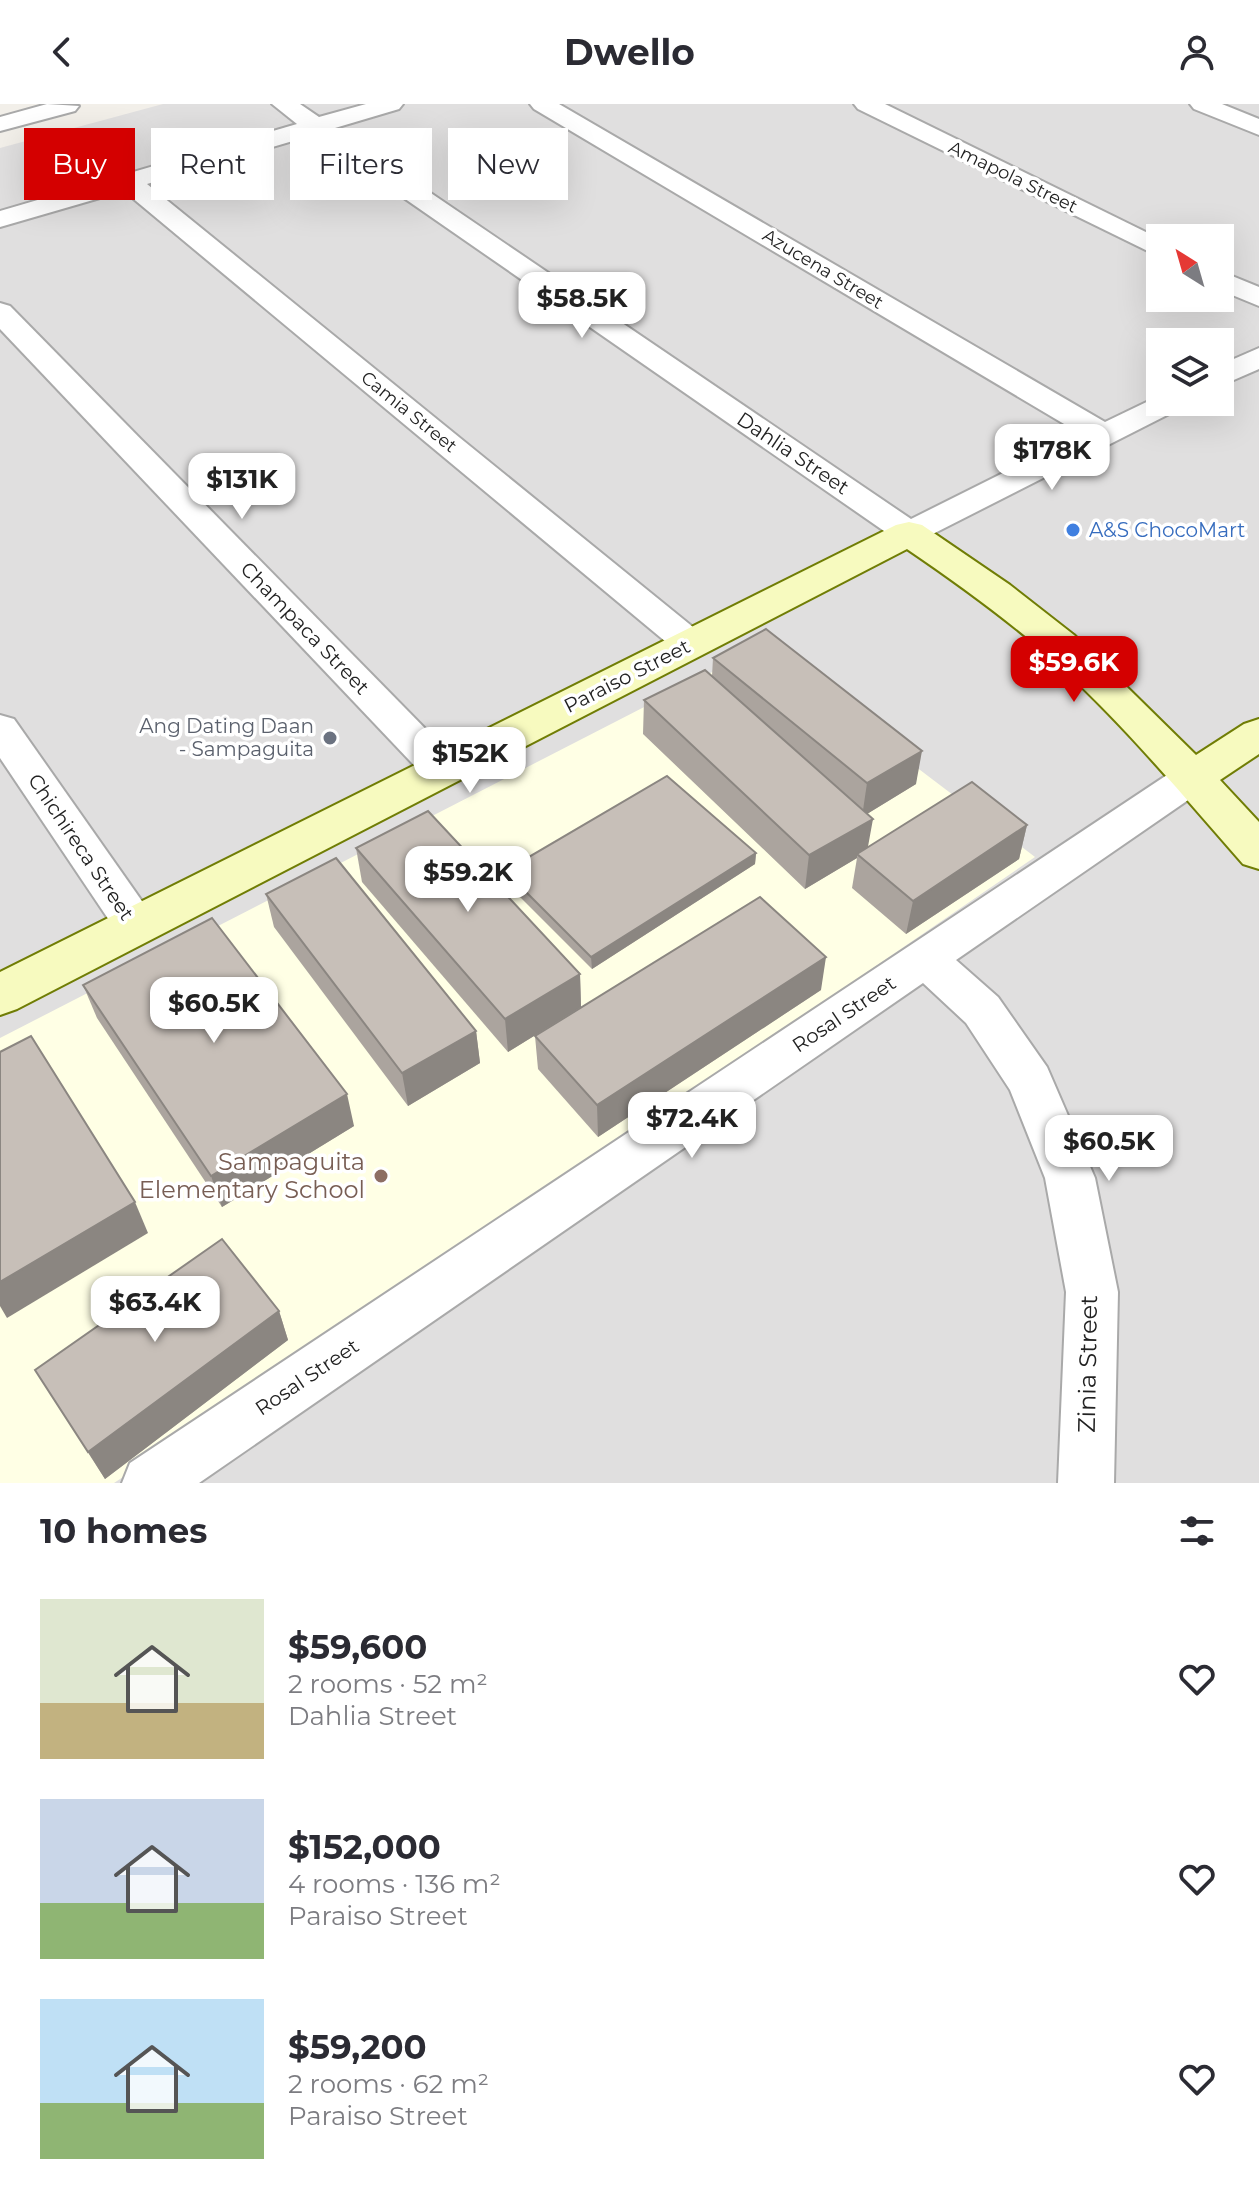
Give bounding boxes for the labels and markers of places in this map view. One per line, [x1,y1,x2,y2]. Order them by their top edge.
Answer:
pin: $58.5K [517,272,647,340]
pin: $178K [996,424,1108,492]
pin: $131K [186,453,298,521]
place label: A&S ChocoMart [1089,518,1245,542]
marker: A&S ChocoMart [1064,521,1082,539]
pin: $59.6K [1009,636,1139,704]
place label: Ang Dating Daan - Sampaguita [139,714,314,761]
pin: $152K [414,727,526,795]
marker: Ang Dating Daan - Sampaguita [321,729,339,747]
pin: $59.2K [403,846,533,914]
pin: $60.5K [149,977,279,1045]
pin: $72.4K [627,1092,757,1160]
pin: $60.5K [1044,1115,1174,1183]
place label: Sampaguita Elementary School [139,1147,365,1204]
marker: Sampaguita Elementary School [372,1167,390,1185]
pin: $63.4K [90,1276,220,1344]

